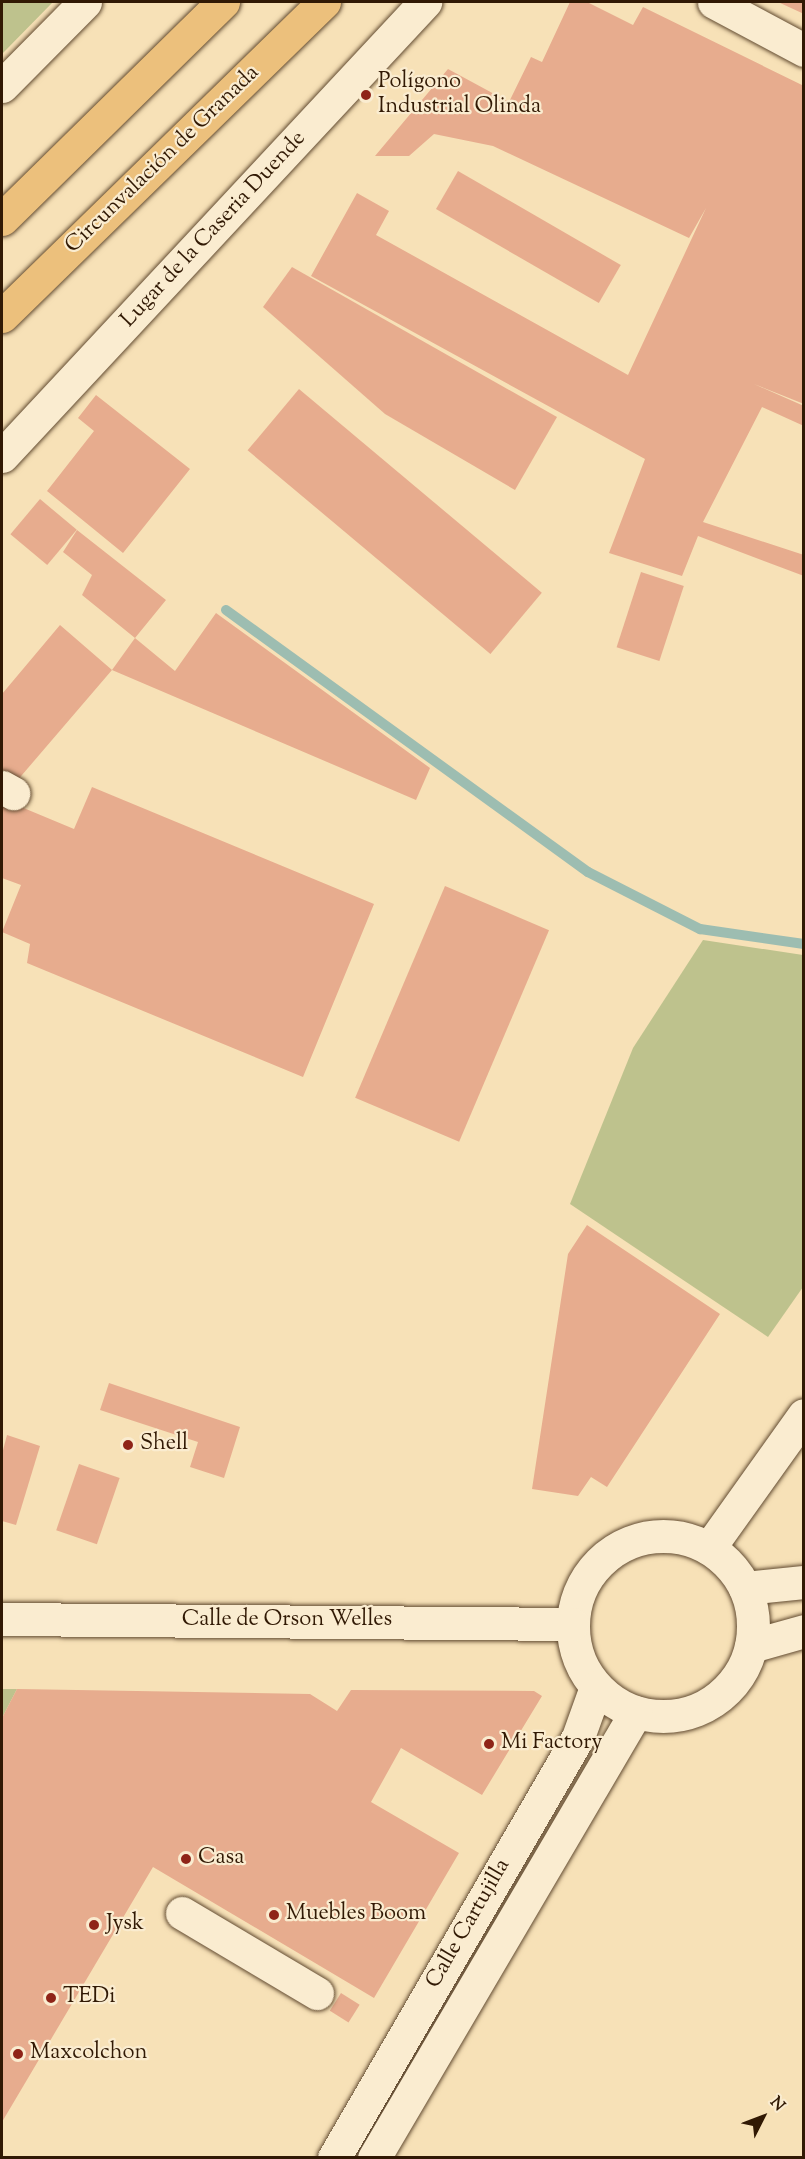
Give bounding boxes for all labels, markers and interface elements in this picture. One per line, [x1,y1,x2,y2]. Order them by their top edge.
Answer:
street label: Circunvalación de Granada [61,60,265,260]
place label: Polígono Industrial Olinda [378,69,541,120]
marker: Polígono Industrial Olinda [359,88,373,102]
street label: Lugar de la Caseria Duende [116,126,312,334]
place label: Shell [140,1432,188,1458]
marker: Shell [121,1438,135,1452]
street label: Calle de Orson Welles [182,1608,392,1634]
place label: Mi Factory [501,1731,602,1757]
marker: Mi Factory [482,1737,496,1751]
place label: Casa [198,1846,244,1872]
marker: Casa [179,1852,193,1866]
street label: Calle Cartujilla [421,1855,517,1993]
place label: Muebles Boom [286,1902,426,1928]
marker: Muebles Boom [267,1908,281,1922]
place label: Jysk [106,1912,144,1938]
marker: Jysk [87,1918,101,1932]
place label: TEDi [63,1985,115,2011]
marker: TEDi [44,1991,58,2005]
place label: Maxcolchon [30,2041,148,2067]
marker: Maxcolchon [11,2047,25,2061]
north arrow [733,2087,793,2147]
text: N [764,2092,790,2117]

